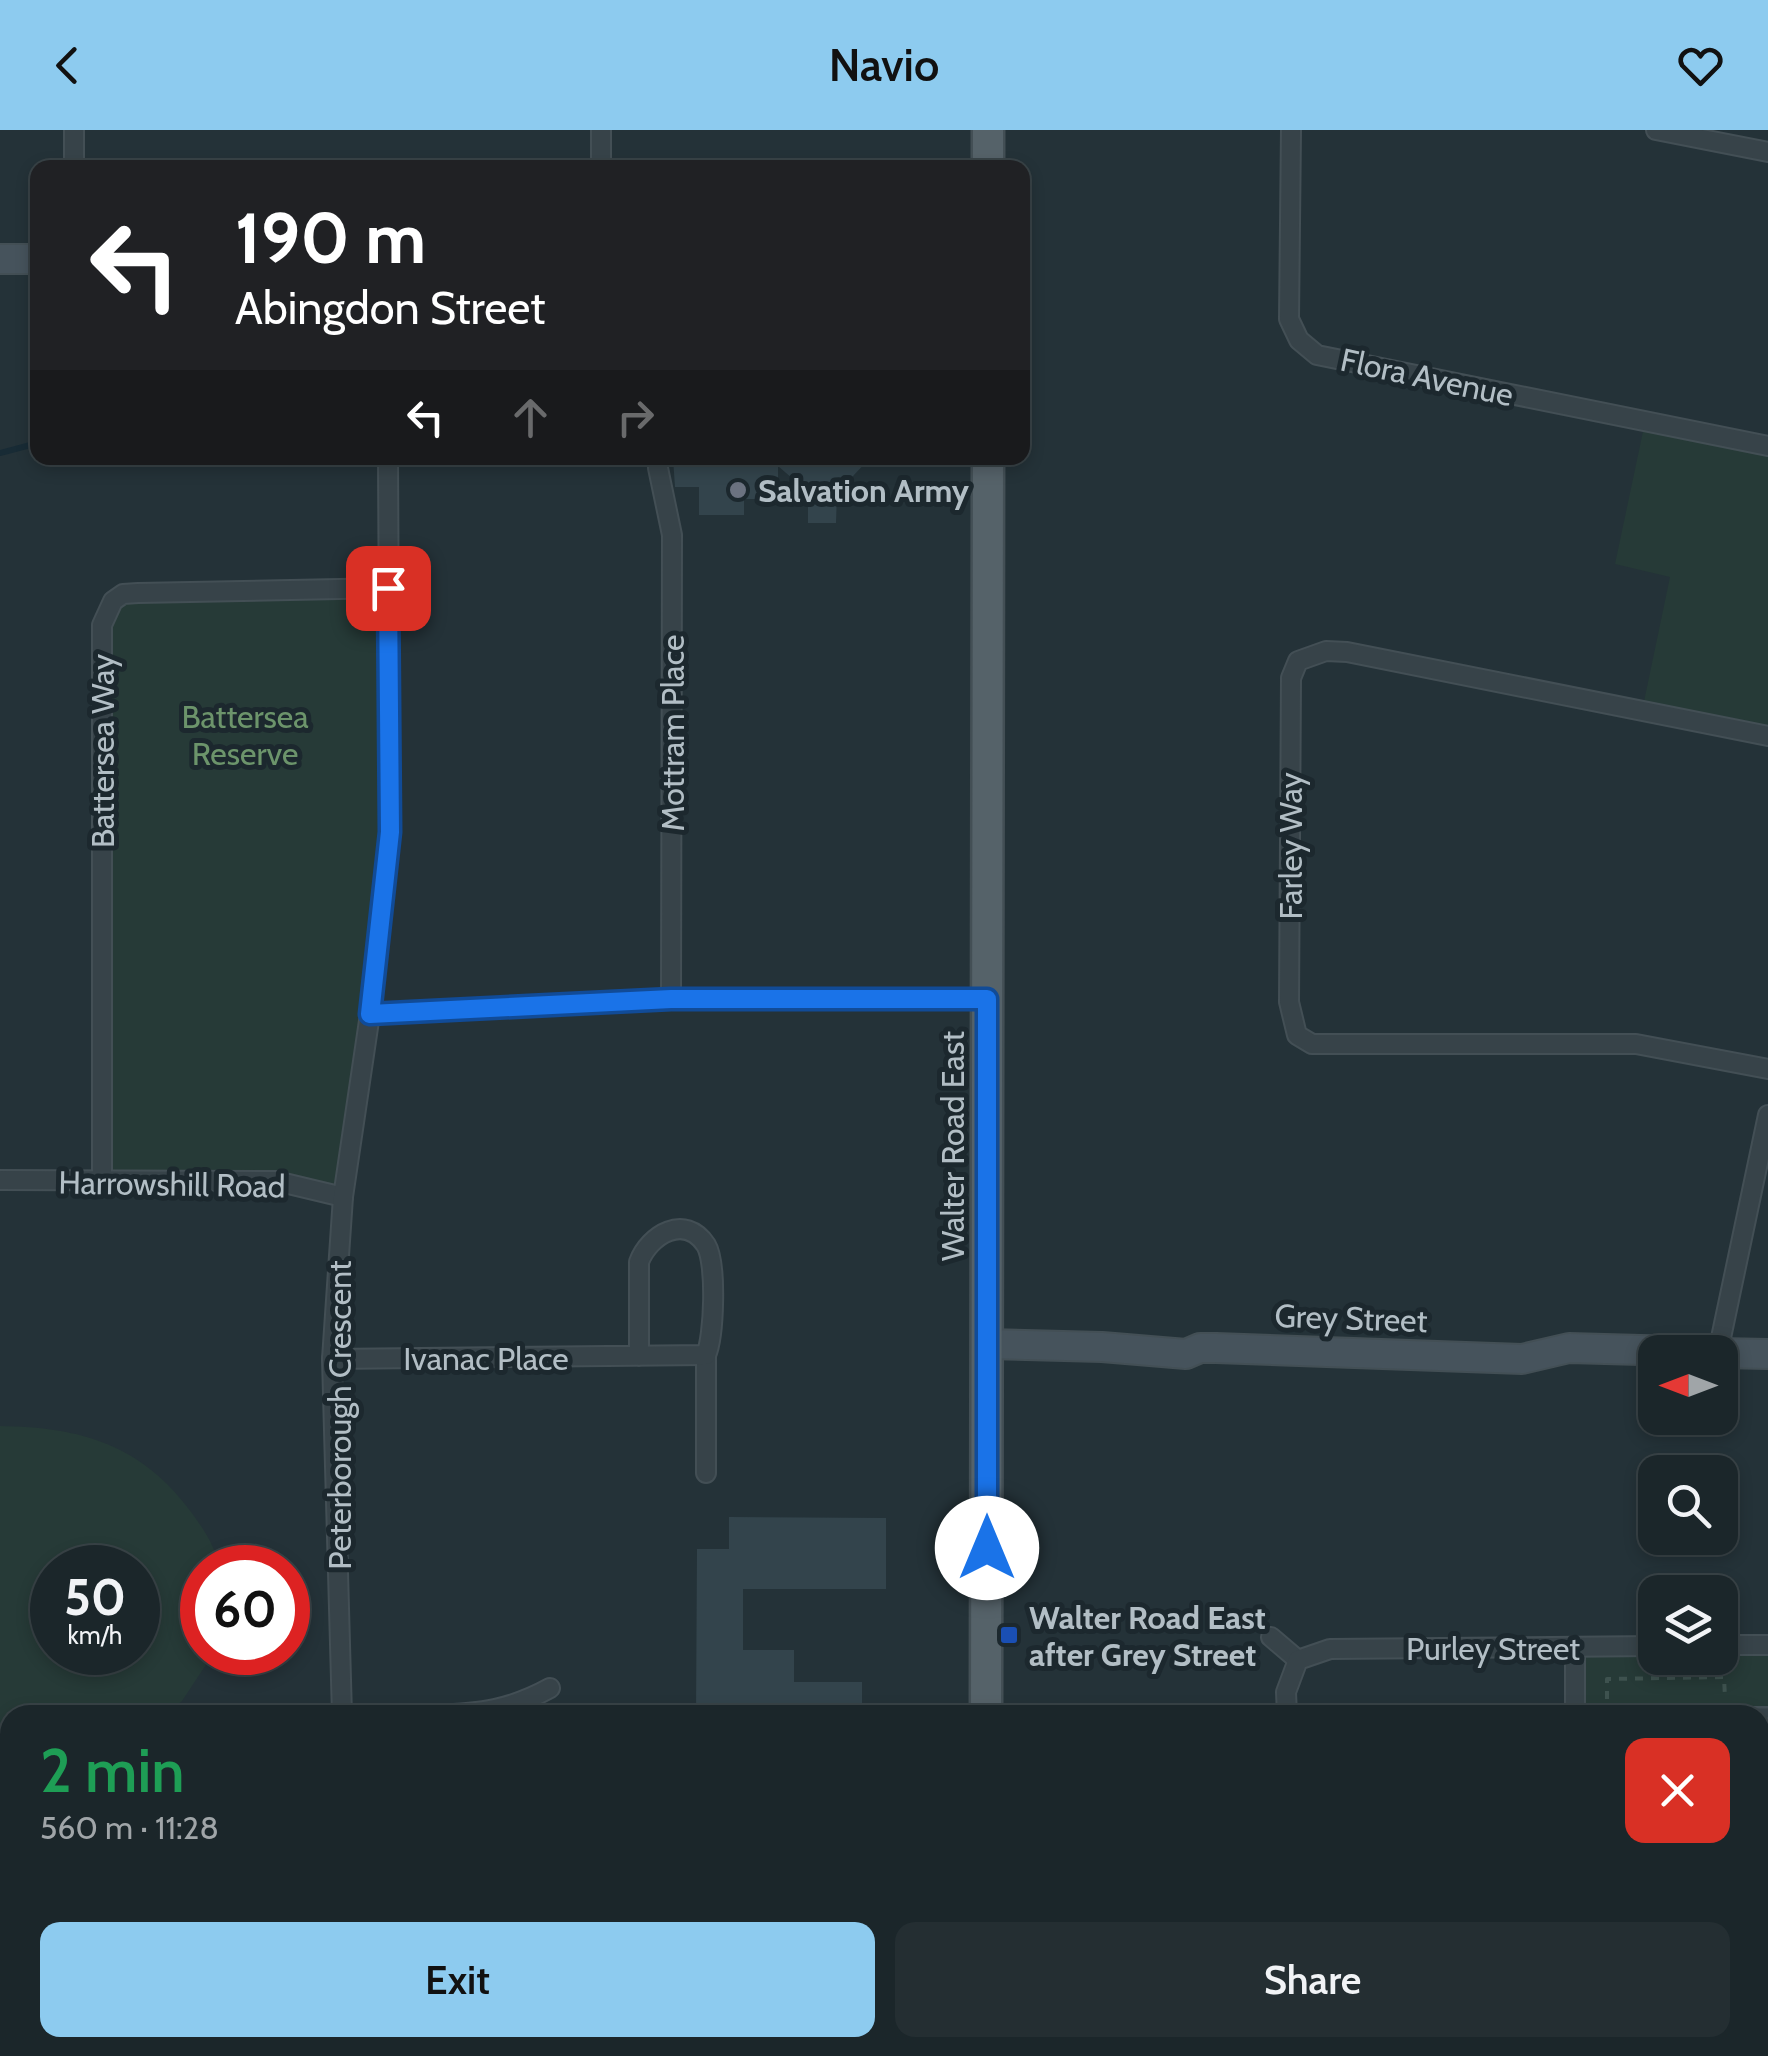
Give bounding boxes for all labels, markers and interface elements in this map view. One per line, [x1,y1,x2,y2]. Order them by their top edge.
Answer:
icon: back [40,38,95,93]
text: Navio [829,38,939,92]
icon: heart [1673,38,1728,93]
text: 190 m [235,195,426,281]
icon: left [70,200,200,330]
text: Abingdon Street [235,281,545,335]
street label: Flora Avenue [1337,340,1517,414]
icon: left [398,390,453,445]
icon: ahead [503,390,558,445]
icon: right [608,390,663,445]
place label: Salvation Army [758,471,970,510]
marker: Salvation Army [727,479,749,501]
pin [346,546,431,631]
icon: arrive [361,561,416,616]
street label: Mottram Place [653,635,692,831]
street label: Battersea Way [83,654,122,848]
park label: Battersea Reserve [181,697,309,773]
street label: Farley Way [1271,772,1310,920]
street label: Walter Road East [933,1031,972,1261]
street label: Harrowshill Road [58,1163,286,1205]
street label: Peterborough Crescent [320,1260,359,1570]
street label: Grey Street [1274,1296,1428,1340]
north arrow [1638,1335,1738,1435]
map controls [1638,1335,1738,1675]
street label: Ivanac Place [403,1339,569,1378]
button: search [1638,1455,1738,1555]
position arrow [935,1496,1039,1600]
speed limit sign: 60 [180,1545,310,1675]
text: 50 [64,1567,126,1628]
button: layers [1638,1575,1738,1675]
place label: Walter Road East after Grey Street [1029,1598,1266,1674]
text: km/h [68,1620,122,1650]
marker: Walter Road East after Grey Street [998,1624,1020,1646]
street label: Purley Street [1406,1629,1580,1668]
text: 2 min [40,1734,185,1807]
button: close [1625,1738,1730,1843]
text: 560 m · 11:28 [40,1808,219,1847]
button: Exit [40,1922,875,2037]
button: Share [895,1922,1730,2037]

